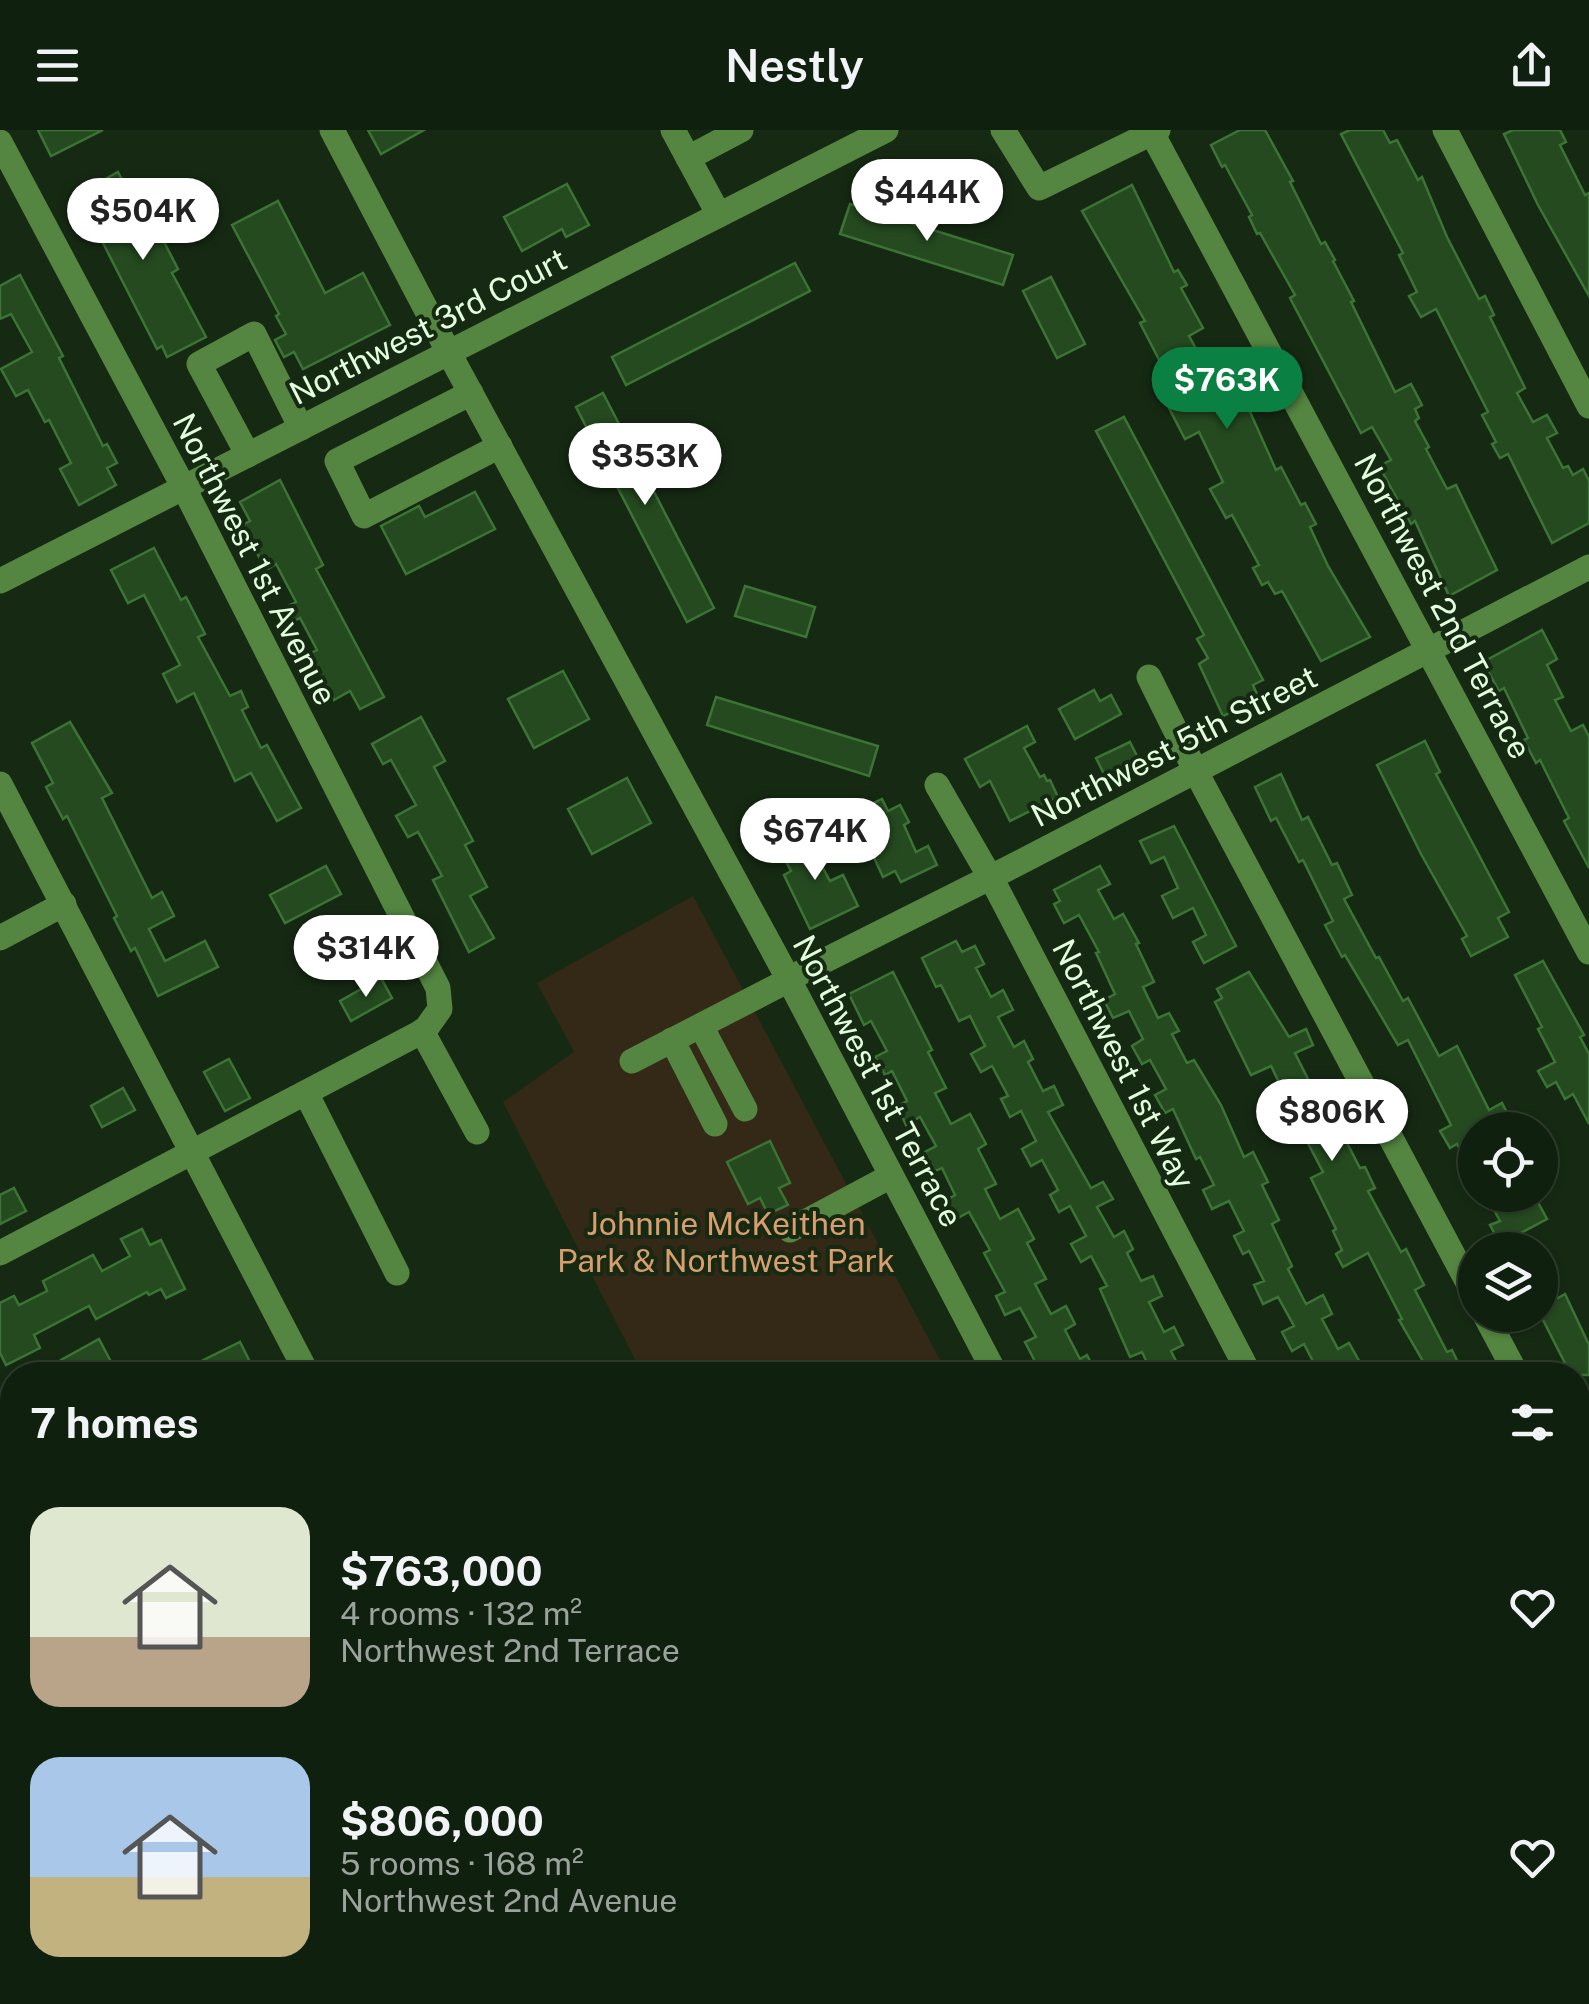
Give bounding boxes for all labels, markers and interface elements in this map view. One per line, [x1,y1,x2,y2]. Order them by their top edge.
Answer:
icon: menu [30,38,85,93]
icon: share [1504,38,1559,93]
text: Nestly [725,39,864,92]
pin: $444K [857,159,997,244]
text: $444K [873,173,981,210]
pin: $504K [73,178,213,263]
text: $504K [89,192,197,229]
street label: Northwest 3rd Court [283,240,573,412]
pin: $763K [1157,347,1297,432]
text: $763K [1174,361,1280,398]
street label: Northwest 1st Avenue [165,407,345,711]
pin: $353K [575,423,715,508]
text: $353K [591,437,699,474]
street label: Northwest 2nd Terrace [1347,447,1539,765]
street label: Northwest 5th Street [1025,658,1323,834]
pin: $674K [745,798,885,883]
text: $674K [762,812,868,849]
pin: $314K [296,915,436,1000]
text: $314K [316,929,416,966]
street label: Northwest 1st Terrace [785,929,971,1233]
street label: Northwest 1st Way [1045,933,1203,1195]
pin: $806K [1262,1079,1402,1164]
text: $806K [1278,1093,1386,1130]
map controls [1458,1112,1558,1332]
button: locate [1458,1112,1558,1212]
park label: Johnnie McKeithen Park & Northwest Park [557,1205,895,1279]
button: layers [1458,1232,1558,1332]
icon: filters [1505,1395,1560,1450]
text: 7 homes [30,1398,199,1447]
text: $763,000 [340,1546,543,1595]
icon: home [110,1547,230,1667]
icon: heart [1505,1580,1560,1635]
text: 4 rooms · 132 m² [340,1595,582,1632]
text: Northwest 2nd Terrace [340,1632,680,1669]
text: $806,000 [340,1796,544,1845]
icon: home [110,1797,230,1917]
icon: heart [1505,1830,1560,1885]
text: 5 rooms · 168 m² [340,1845,584,1882]
text: Northwest 2nd Avenue [340,1882,677,1919]

